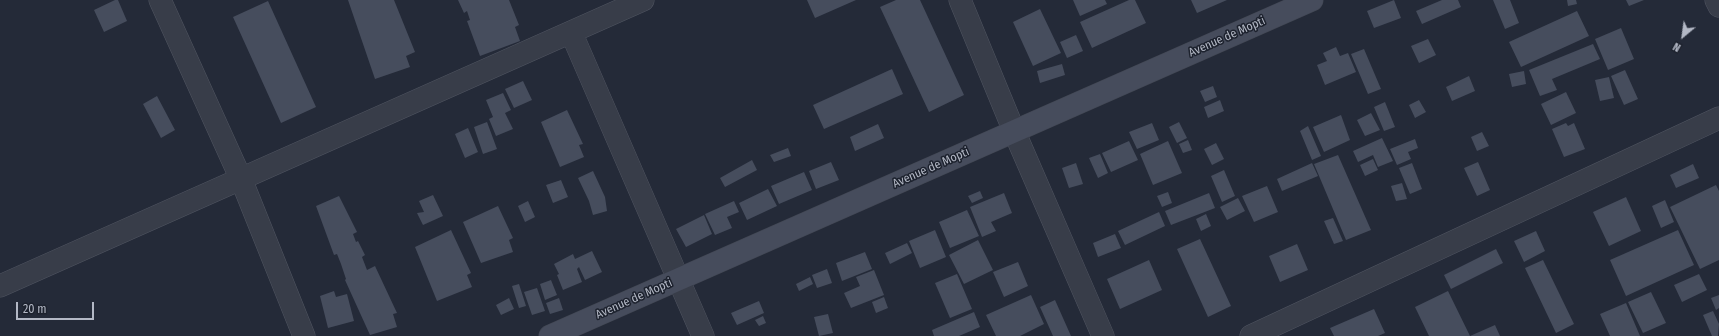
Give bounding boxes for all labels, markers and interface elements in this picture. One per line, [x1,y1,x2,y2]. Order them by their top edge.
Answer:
street label: Avenue de Mopti [1187,14,1267,60]
north arrow [1663,16,1703,56]
text: N [1671,40,1683,54]
street label: Avenue de Mopti [891,145,971,191]
street label: Avenue de Mopti [594,276,674,322]
scale bar [18,294,96,320]
text: 20 m [23,302,47,316]

